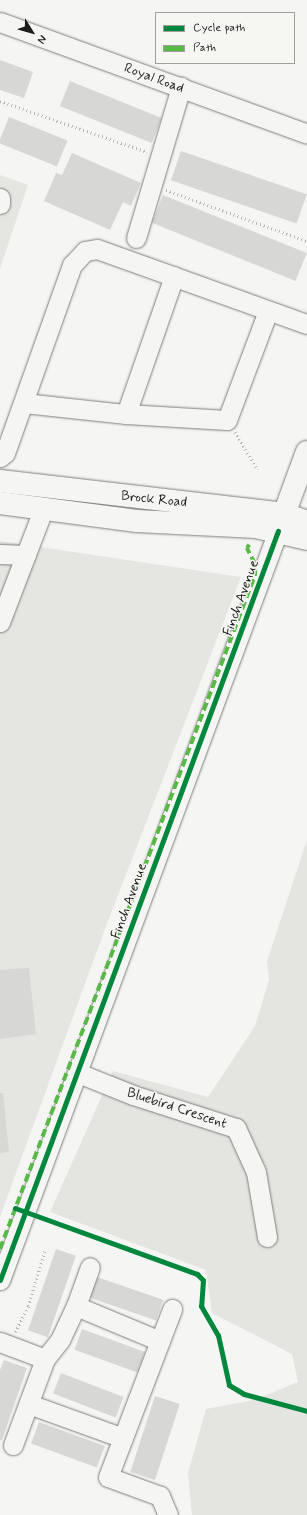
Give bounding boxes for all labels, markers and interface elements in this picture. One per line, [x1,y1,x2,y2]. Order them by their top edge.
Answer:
north arrow [12,12,52,52]
legend [155,12,295,64]
text: Cycle path [193,20,245,36]
text: N [34,32,49,46]
text: Path [193,40,216,56]
street label: Royal Road [122,59,186,97]
street label: Brock Road [121,487,187,511]
street label: Finch Avenue [219,558,263,638]
street label: Finch Avenue [107,861,151,941]
street label: Bluebird Crescent [124,1084,230,1132]

